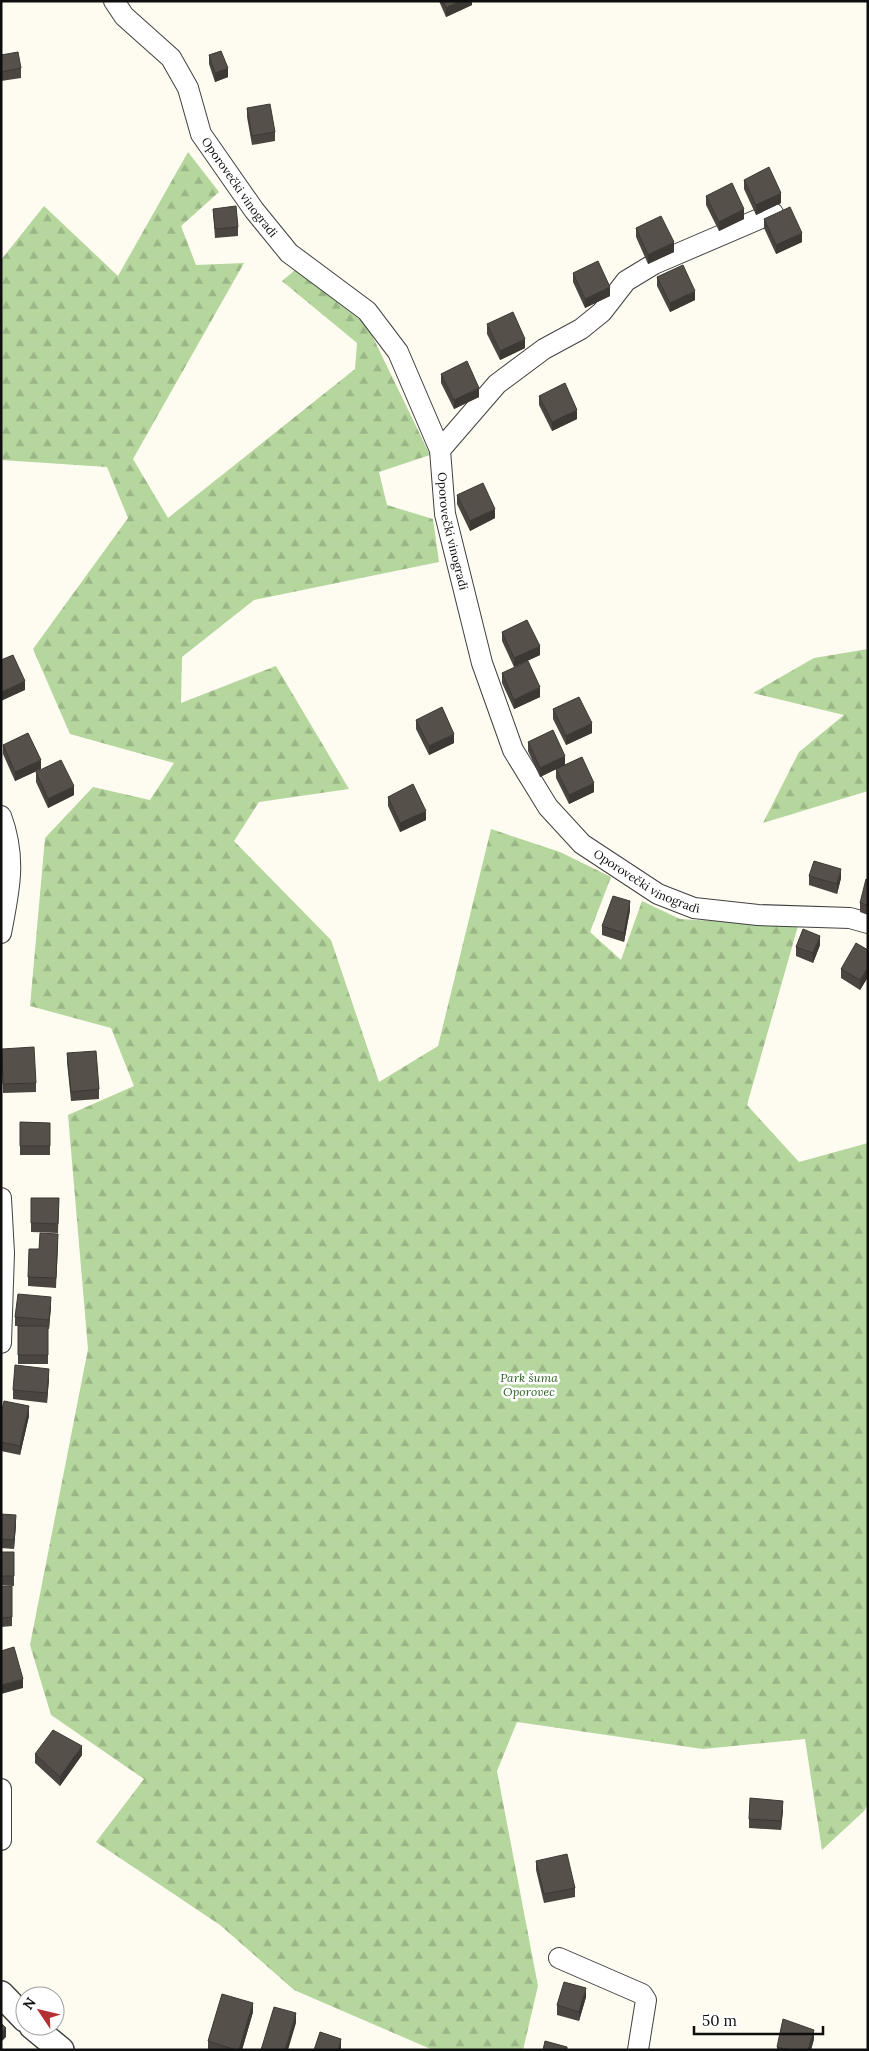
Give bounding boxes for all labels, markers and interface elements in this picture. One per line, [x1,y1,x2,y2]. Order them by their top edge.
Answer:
street label: Oporovečki vinogradi [199,134,281,240]
street label: Oporovečki vinogradi [435,472,472,592]
street label: Oporovečki vinogradi [591,846,700,916]
park label: Park šuma Oporovec [500,1370,558,1399]
north arrow [15,1986,65,2036]
text: N [19,1994,40,2013]
scale bar [694,2004,823,2036]
text: 50 m [702,2011,737,2030]

